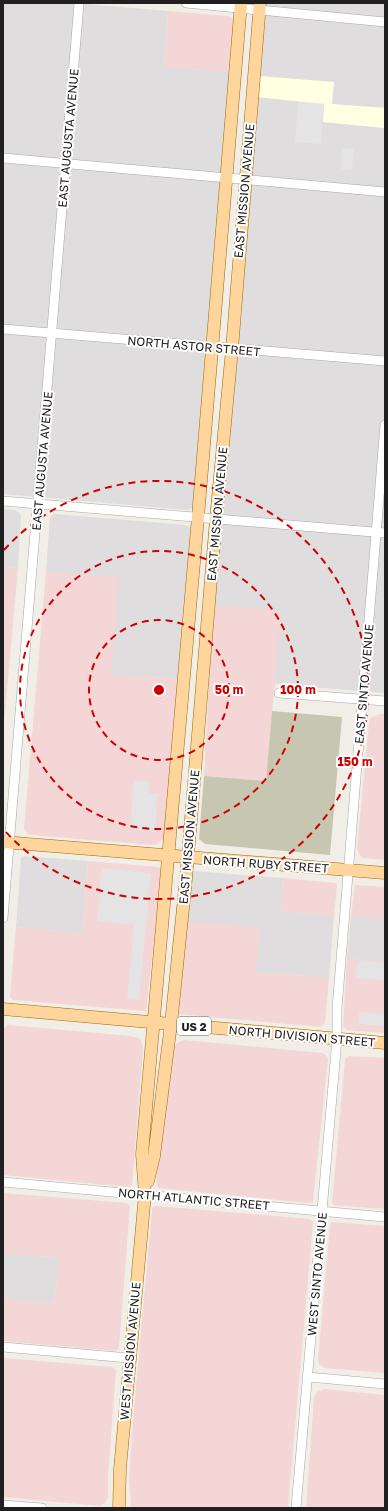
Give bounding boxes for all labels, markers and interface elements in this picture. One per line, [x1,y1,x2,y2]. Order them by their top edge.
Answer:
street label: EAST AUGUSTA AVENUE [54,68,82,208]
street label: EAST MISSION AVENUE [231,123,257,259]
street label: NORTH ASTOR STREET [127,333,262,359]
street label: EAST AUGUSTA AVENUE [28,391,56,531]
street label: EAST MISSION AVENUE [204,446,230,582]
street label: EAST SINTO AVENUE [351,623,377,745]
text: 50 m [215,682,243,697]
text: 100 m [280,682,316,697]
centre of rings [152,683,166,697]
text: 150 m [338,754,372,769]
street label: EAST MISSION AVENUE [176,769,202,905]
street label: NORTH RUBY STREET [203,852,330,876]
road number: US 2 [177,1017,211,1035]
street label: NORTH DIVISION STREET [228,1022,377,1050]
street label: NORTH ATLANTIC STREET [118,1185,271,1213]
street label: WEST SINTO AVENUE [304,1212,330,1336]
street label: WEST MISSION AVENUE [116,1281,144,1421]

